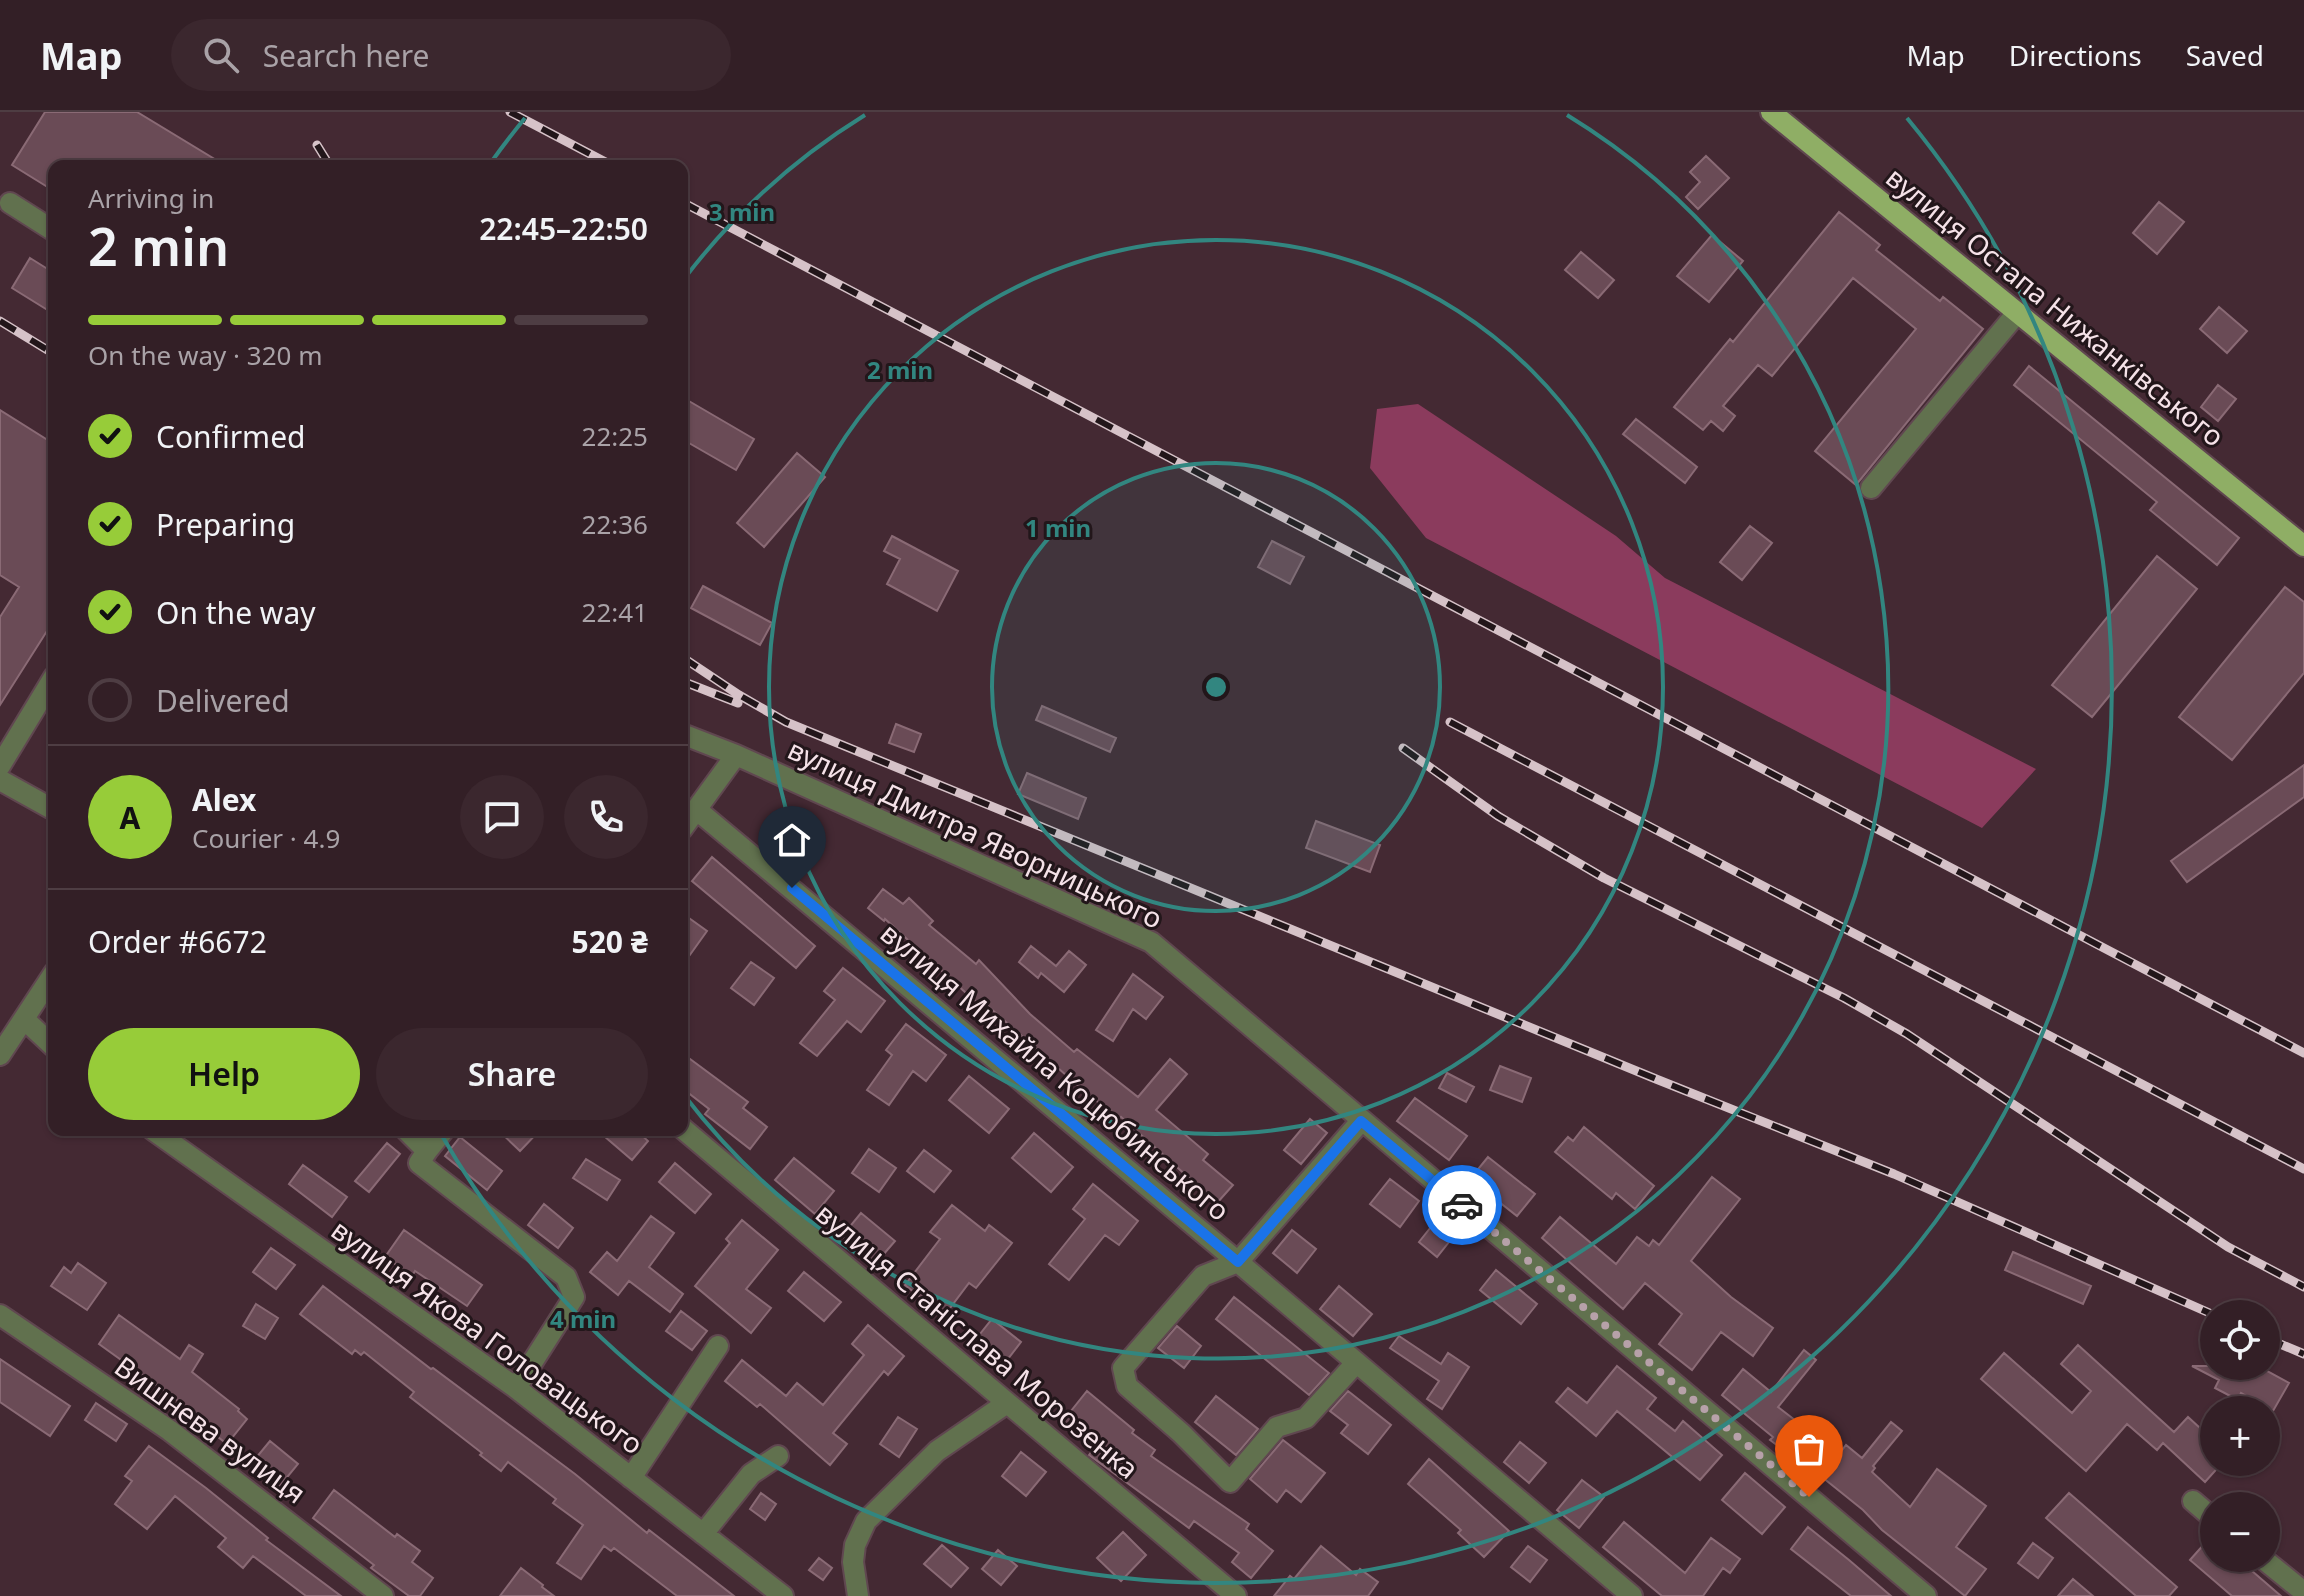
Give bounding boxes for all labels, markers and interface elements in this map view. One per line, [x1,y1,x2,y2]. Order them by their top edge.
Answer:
search box [171,19,731,91]
text: Map [40,29,123,81]
icon: search [199,33,243,77]
text: Search here [263,35,430,76]
text: Map [1906,36,1965,74]
text: Directions [2009,36,2142,74]
text: Saved [2186,36,2264,74]
street label: вулиця Остапа Нижанківського [1879,158,2233,455]
text: Arriving in [88,180,214,216]
text: 3 min [709,195,775,228]
text: 22:45–22:50 [479,208,648,249]
text: 2 min [88,210,229,281]
text: On the way · 320 m [88,337,322,373]
text: 2 min [867,353,933,386]
icon: check [88,414,132,458]
text: Confirmed [156,416,306,457]
text: 22:25 [582,418,648,454]
icon: check [88,502,132,546]
text: Preparing [156,504,295,545]
text: 22:36 [582,506,648,542]
text: 1 min [1025,511,1091,544]
icon: check [88,590,132,634]
text: On the way [156,592,316,633]
text: 22:41 [582,594,648,630]
centre of rings [1202,673,1230,701]
text: Delivered [156,680,290,721]
street label: вулиця Дмитра Яворницького [782,729,1169,937]
button: chat [460,775,544,859]
button: phone [564,775,648,859]
text: Alex [192,779,256,820]
text: A [120,797,140,838]
pin [758,806,826,888]
icon: home [770,818,814,862]
text: Courier · 4.9 [192,820,340,856]
street label: вулиця Михайла Коцюбинського [873,914,1238,1229]
text: Order #6672 [88,921,267,962]
text: 520 ₴ [572,921,648,962]
button: Help [88,1028,360,1120]
button: Share [376,1028,648,1120]
courier [1422,1165,1502,1245]
icon: car [1440,1183,1484,1227]
street label: вулиця Станіслава Морозенка [808,1194,1147,1487]
street label: вулиця Якова Головацького [324,1210,651,1462]
map controls [2200,1300,2280,1572]
button: locate [2200,1300,2280,1380]
text: 4 min [550,1302,616,1335]
street label: Вишнева вулиця [107,1347,314,1511]
button: + [2200,1396,2280,1476]
pin [1775,1415,1843,1497]
icon: bag [1787,1427,1831,1471]
button: − [2200,1492,2280,1572]

